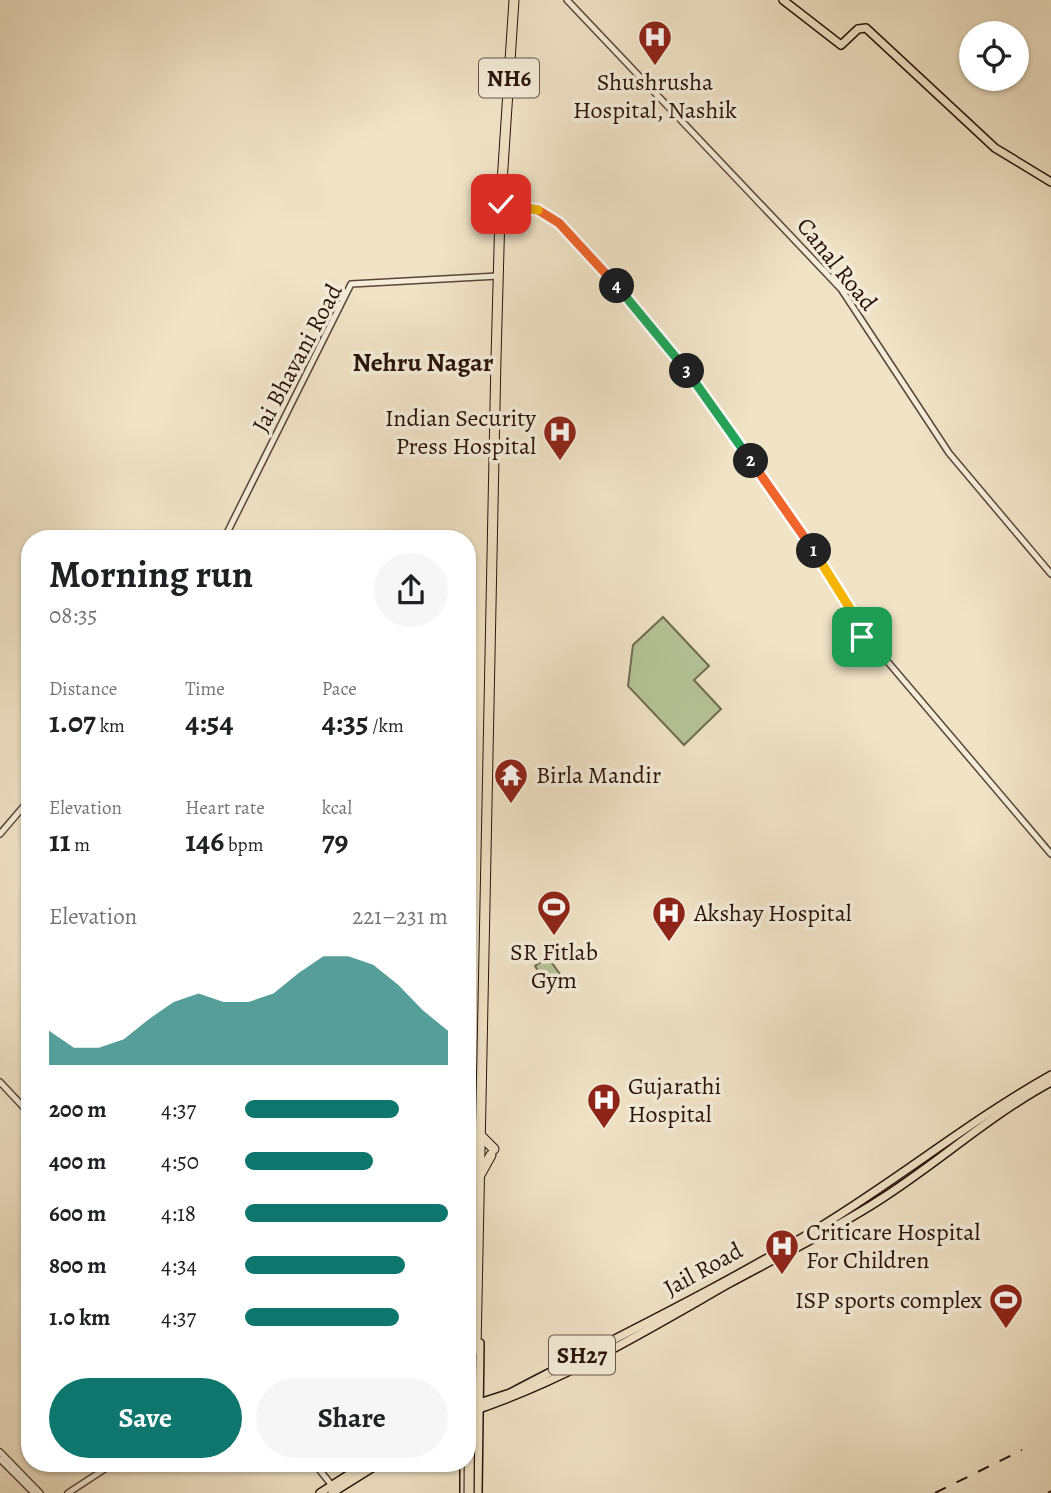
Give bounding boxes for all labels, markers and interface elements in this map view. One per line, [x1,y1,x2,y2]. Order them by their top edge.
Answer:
hospital icon: Shushrusha Hospital, Nashik [636,18,674,67]
map controls [959,21,1029,91]
button: locate [959,21,1029,91]
road number: NH6 [479,58,539,97]
place label: Shushrusha Hospital, Nashik [573,66,737,126]
pin [471,174,531,234]
icon: check [482,185,520,223]
street label: Canal Road [790,211,884,317]
pin: 4 [600,268,634,304]
text: 4 [612,272,621,298]
street label: Jai Bhavani Road [244,278,350,438]
district label: Nehru Nagar [352,345,494,380]
pin: 3 [670,354,704,388]
text: 3 [682,357,691,383]
place label: Indian Security Press Hospital [385,402,536,462]
hospital icon: Indian Security Press Hospital [541,413,579,462]
pin: 2 [734,444,768,478]
text: 2 [746,447,755,473]
pin: 1 [796,534,832,568]
text: 1 [810,537,817,563]
text: Morning run [49,548,253,600]
button: share [374,553,448,627]
text: 08:35 [49,600,97,631]
pin [832,607,892,667]
icon: arrive [843,618,881,656]
text: Distance [49,676,117,702]
text: Time [185,676,225,702]
text: Pace [322,676,357,702]
text: 1.07 [49,702,96,742]
text: 4:54 [185,702,233,742]
text: 4:35 [322,702,369,742]
text: km [96,713,125,739]
text: /km [369,713,404,739]
temple icon: Birla Mandir [492,756,530,805]
place label: Birla Mandir [536,759,661,791]
text: Elevation [49,795,122,821]
text: Heart rate [185,795,265,821]
text: kcal [322,795,352,821]
text: 11 [49,821,70,861]
text: 146 [185,821,224,861]
text: 79 [322,821,348,861]
text: m [70,832,90,858]
text: bpm [224,832,263,858]
sports icon: SR Fitlab Gym [535,888,573,937]
hospital icon: Akshay Hospital [650,894,688,943]
place label: Akshay Hospital [693,897,852,929]
text: Elevation [49,901,137,932]
text: 221–231 m [352,901,448,932]
place label: SR Fitlab Gym [510,936,598,996]
place label: Gujarathi Hospital [628,1070,721,1130]
hospital icon: Gujarathi Hospital [585,1081,623,1130]
text: 200 m [49,1094,107,1125]
text: 4:37 [161,1094,196,1125]
text: 400 m [49,1146,106,1177]
text: 4:50 [161,1146,199,1177]
text: 600 m [49,1198,106,1229]
text: 4:18 [161,1198,196,1229]
place label: Criticare Hospital For Children [806,1216,981,1276]
hospital icon: Criticare Hospital For Children [763,1227,801,1276]
street label: Jail Road [658,1234,748,1304]
text: 800 m [49,1250,106,1281]
text: 4:34 [161,1250,197,1281]
sports icon: ISP sports complex [987,1281,1025,1330]
place label: ISP sports complex [795,1284,983,1316]
text: 1.0 km [49,1302,110,1333]
text: 4:37 [161,1302,196,1333]
road number: SH27 [549,1336,615,1374]
button: Save [49,1378,242,1458]
button: Share [256,1378,448,1458]

